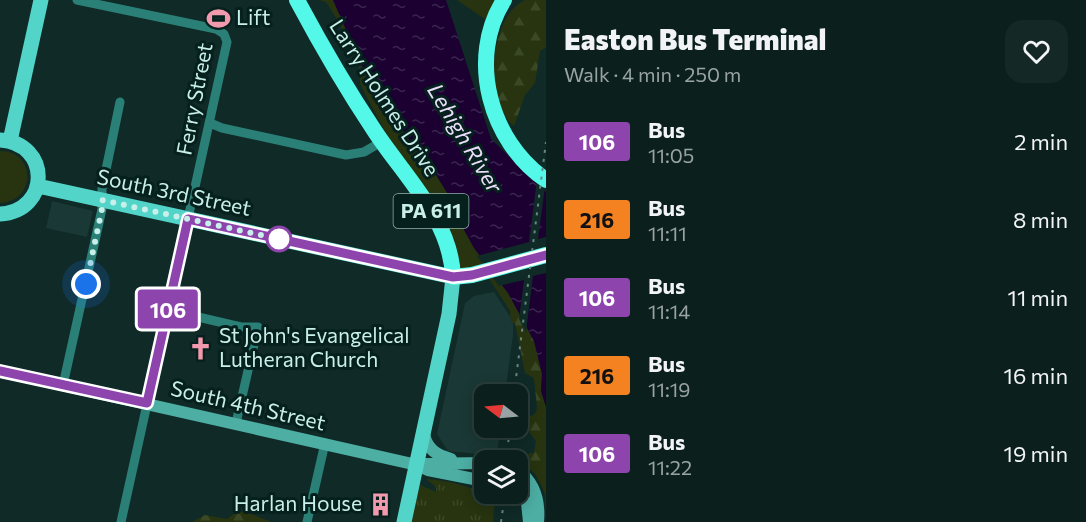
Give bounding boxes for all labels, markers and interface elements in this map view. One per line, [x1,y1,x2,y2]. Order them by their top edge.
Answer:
place label: Lift [236,4,270,29]
sports icon: Lift [205,5,231,31]
street label: Larry Holmes Drive [325,14,445,180]
button: heart [1005,20,1068,83]
text: Easton Bus Terminal [564,22,826,56]
street label: Ferry Street [170,41,217,157]
text: Walk · 4 min · 250 m [564,62,741,86]
water label: Lehigh River [422,78,509,198]
text: Bus [648,116,685,143]
text: 2 min [1014,128,1068,155]
text: 106 [579,129,615,154]
text: 11:05 [648,143,694,167]
street label: South 3rd Street [95,163,254,220]
road number: PA 611 [394,194,468,228]
text: Bus [648,194,685,221]
text: 8 min [1013,206,1068,233]
text: 216 [580,207,614,232]
text: 11:11 [648,221,687,245]
unlabelled marker [266,226,292,252]
your location [71,269,101,299]
text: Bus [648,272,685,299]
text: 11 min [1008,284,1068,311]
text: 106 [579,285,615,310]
line badge: 106 [134,290,202,328]
text: 106 [150,297,186,322]
text: 11:14 [648,299,690,323]
place label: St John's Evangelical Lutheran Church [219,322,410,371]
church icon: St John's Evangelical Lutheran Church [188,335,214,361]
text: Bus [648,350,685,377]
text: 16 min [1004,362,1068,389]
text: 216 [580,363,614,388]
street label: South 4th Street [169,375,328,434]
text: 11:19 [648,377,691,401]
north arrow [474,384,528,438]
map controls [474,384,528,504]
text: Bus [648,428,685,455]
text: 19 min [1004,440,1068,467]
text: 106 [579,441,615,466]
button: layers [474,450,528,504]
text: 11:22 [648,455,692,479]
place label: Harlan House [234,490,362,515]
building icon: Harlan House [367,491,393,517]

